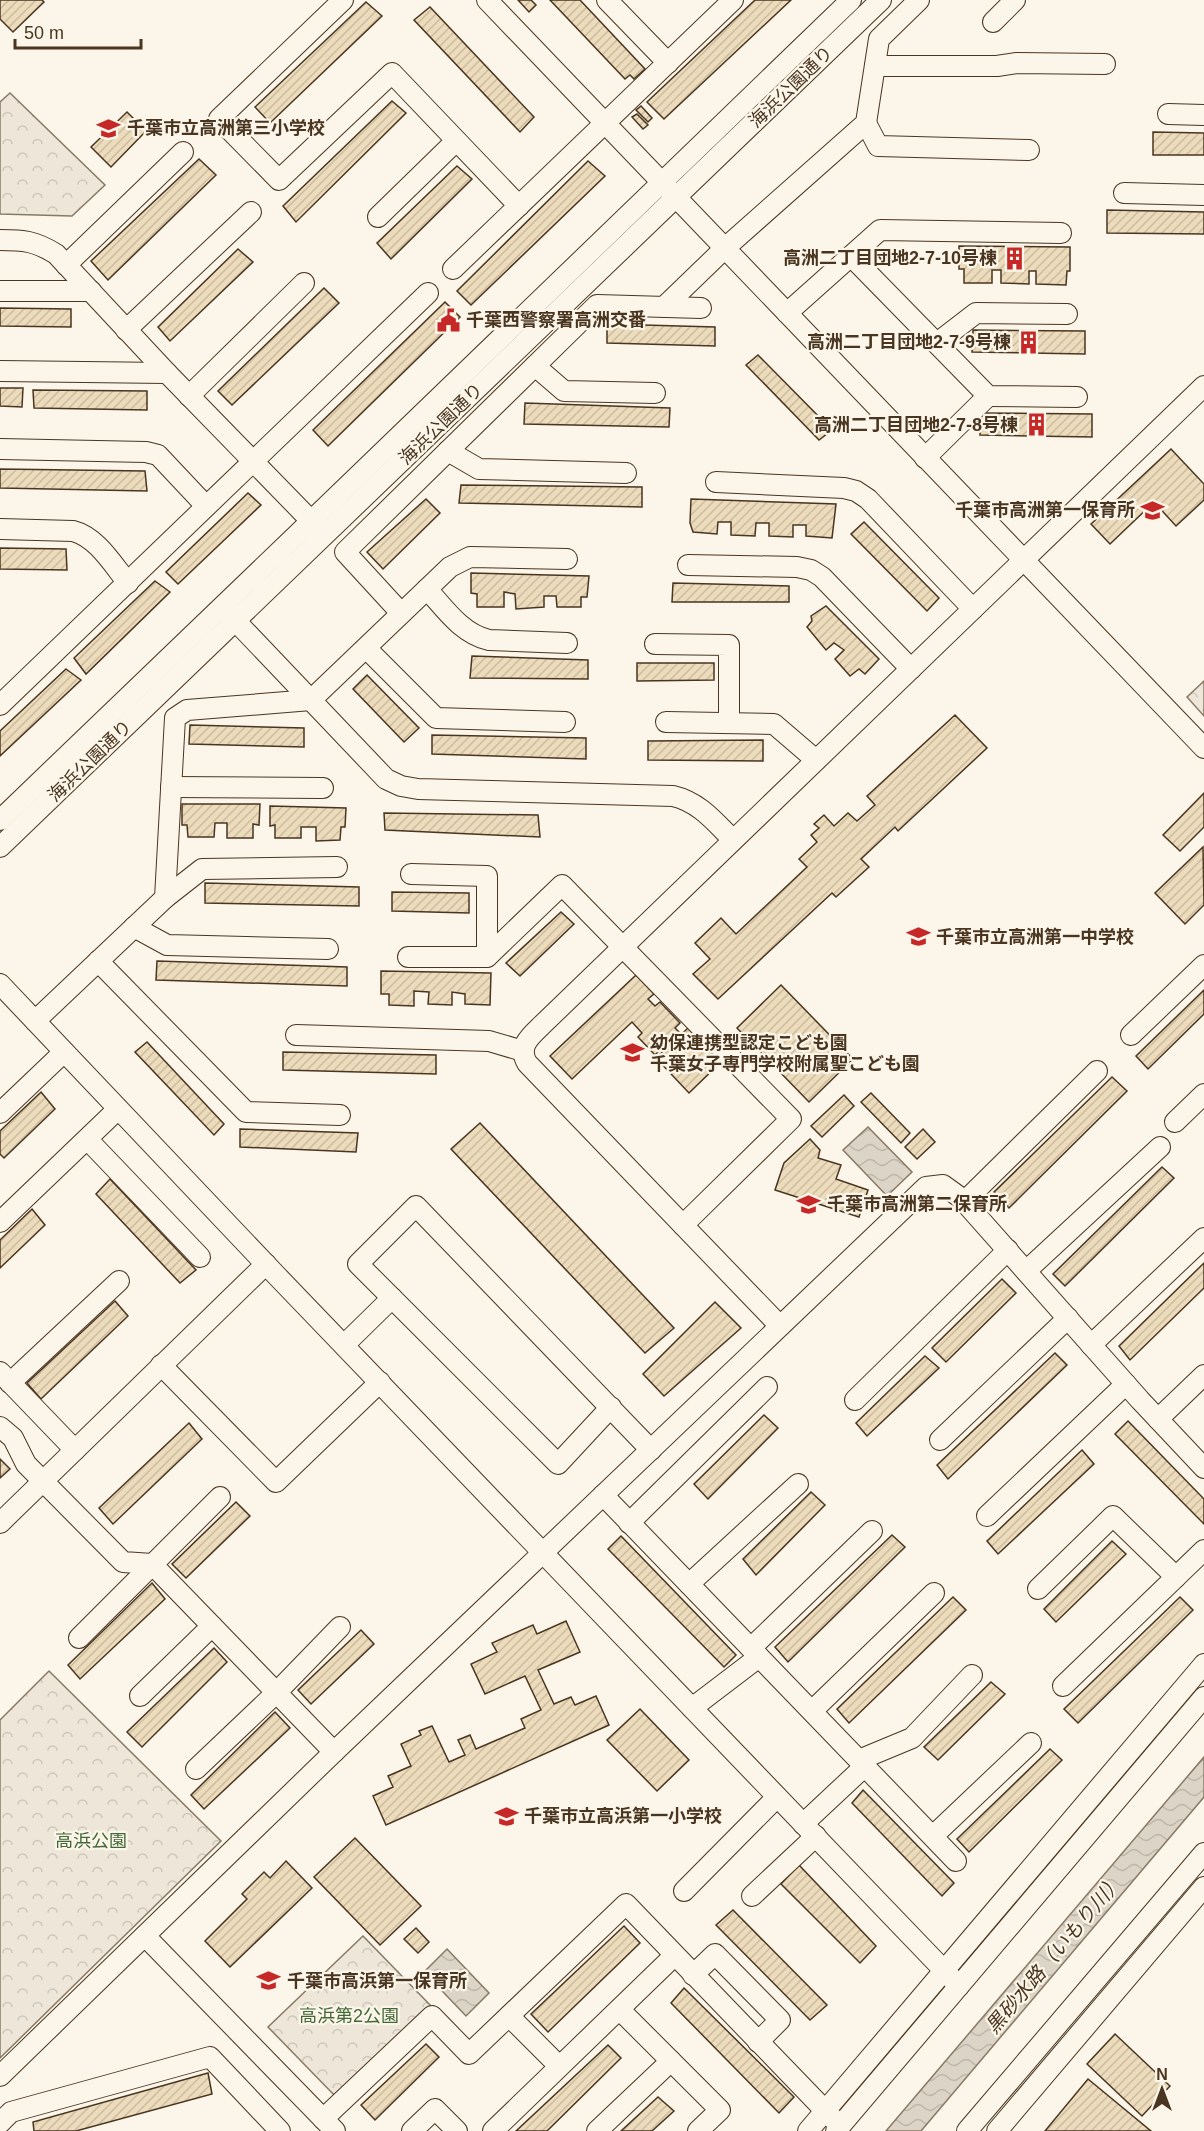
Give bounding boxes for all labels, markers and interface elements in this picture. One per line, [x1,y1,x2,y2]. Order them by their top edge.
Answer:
scale bar [15,12,141,50]
text: 50 m [24,23,64,43]
street label: 海浜公園通り [745,42,837,132]
school or university icon: 千葉市立高洲第三小学校 [96,115,122,141]
place label: 千葉市立高洲第三小学校 [127,118,325,138]
building icon: 高洲二丁目団地2-7-10号棟 [1002,245,1028,271]
place label: 高洲二丁目団地2-7-10号棟 [783,248,997,268]
public building icon: 千葉西警察署高洲交番 [435,307,461,333]
place label: 千葉西警察署高洲交番 [466,310,646,330]
building icon: 高洲二丁目団地2-7-9号棟 [1016,329,1042,355]
place label: 高洲二丁目団地2-7-9号棟 [807,332,1011,352]
street label: 海浜公園通り [395,379,487,469]
building icon: 高洲二丁目団地2-7-8号棟 [1023,412,1049,438]
place label: 高洲二丁目団地2-7-8号棟 [814,415,1018,435]
school or university icon: 千葉市高洲第一保育所 [1140,497,1166,523]
place label: 千葉市高洲第一保育所 [955,500,1135,520]
street label: 海浜公園通り [44,716,136,806]
school or university icon: 千葉市立高洲第一中学校 [905,924,931,950]
place label: 千葉市立高洲第一中学校 [936,927,1134,947]
place label: 幼保連携型認定こども園 千葉女子専門学校附属聖こども園 [650,1033,920,1074]
school or university icon: 幼保連携型認定こども園 千葉女子専門学校附属聖こども園 [619,1040,645,1066]
school or university icon: 千葉市高洲第二保育所 [796,1191,822,1217]
place label: 千葉市高洲第二保育所 [827,1194,1007,1214]
school or university icon: 千葉市立高浜第一小学校 [493,1803,519,1829]
place label: 千葉市立高浜第一小学校 [524,1806,722,1826]
park label: 高浜公園 [55,1831,127,1851]
water label: 黒砂水路（いもり川） [981,1870,1127,2038]
school or university icon: 千葉市高浜第一保育所 [256,1968,282,1994]
place label: 千葉市高浜第一保育所 [287,1971,467,1991]
park label: 高浜第2公園 [299,2006,399,2026]
north arrow [1132,2059,1192,2119]
text: N [1156,2066,1168,2083]

